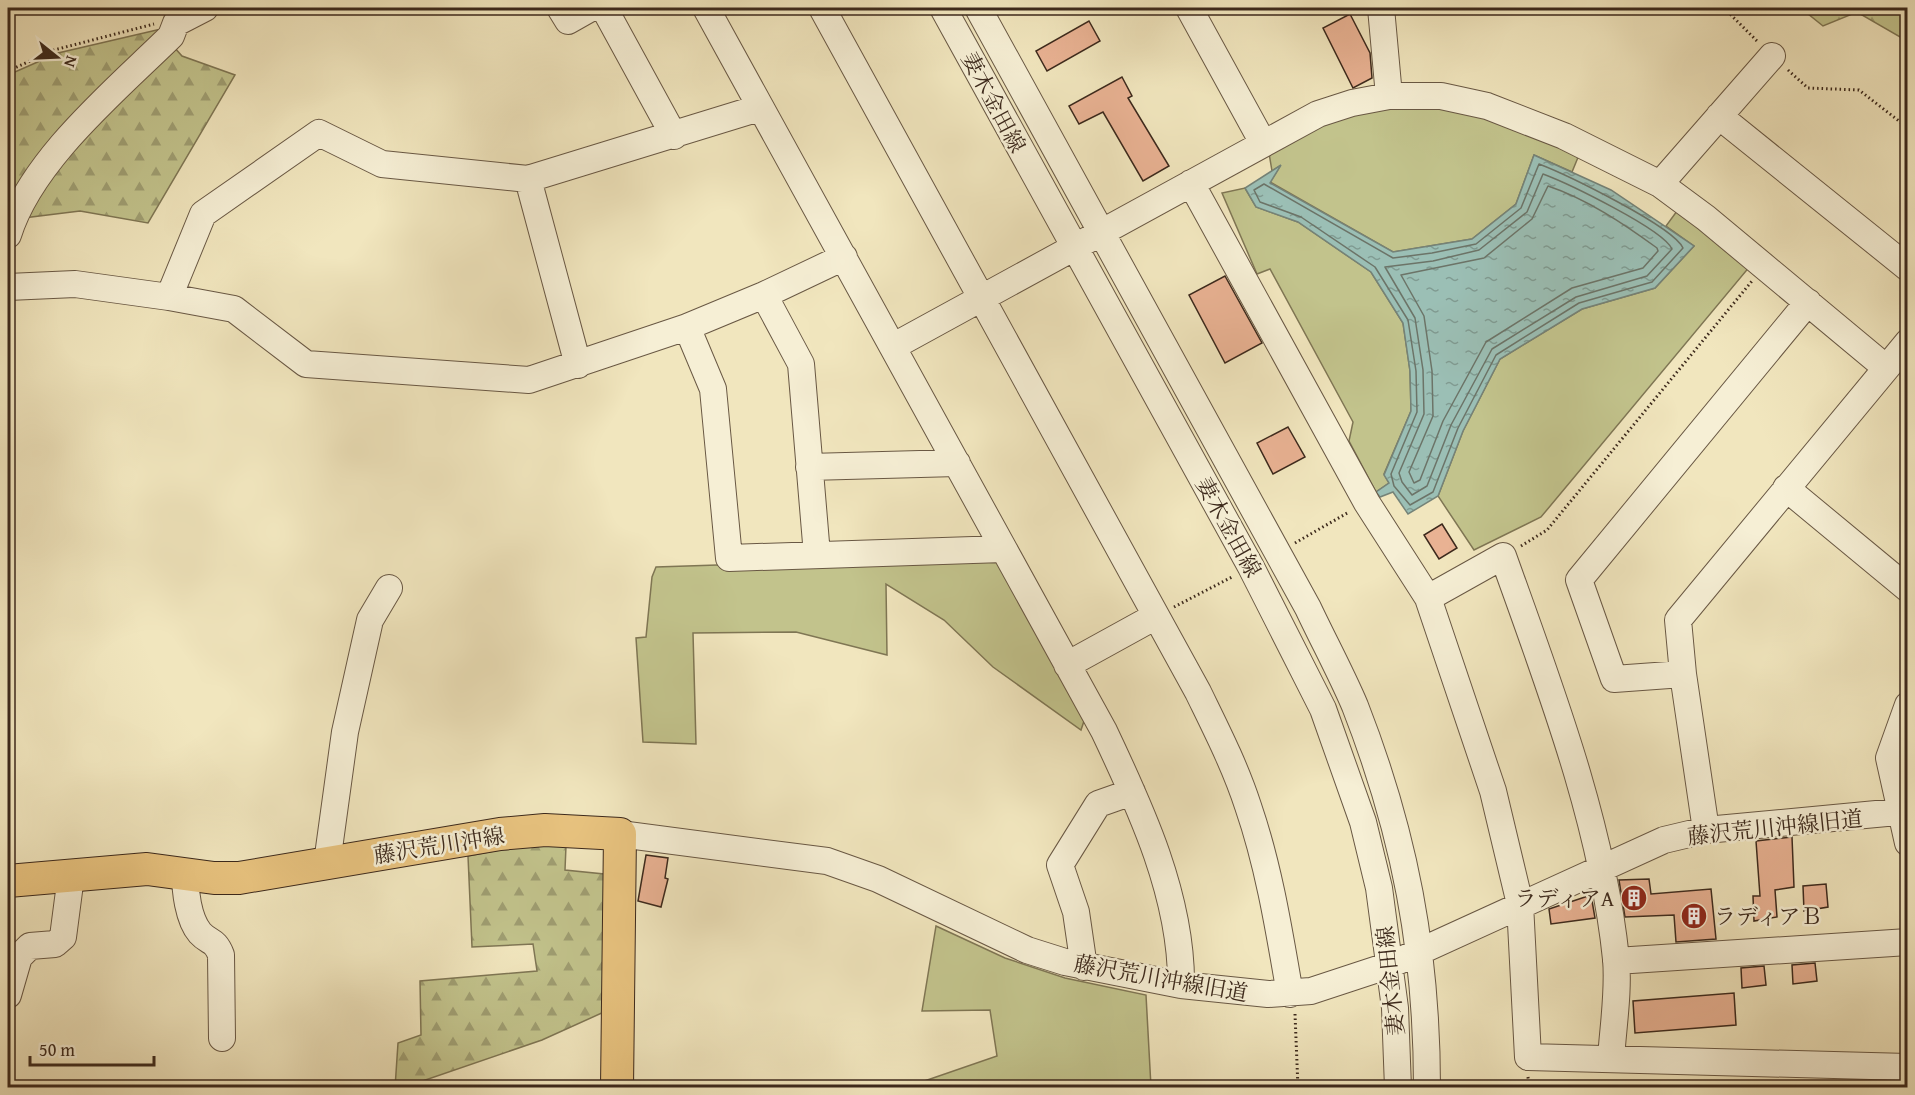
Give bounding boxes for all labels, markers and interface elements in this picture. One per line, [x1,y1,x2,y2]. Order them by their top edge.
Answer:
north arrow [27,27,87,87]
street label: 妻木金田線 [954,46,1034,158]
text: N [58,53,84,71]
street label: 妻木金田線 [1188,471,1270,583]
street label: 藤沢荒川沖線旧道 [1686,802,1864,852]
street label: 藤沢荒川沖線 [371,819,507,871]
place label: ラディアA [1514,882,1615,914]
building icon: ラディアA [1619,883,1649,913]
place label: ラディアＢ [1714,900,1822,932]
building icon: ラディアＢ [1679,901,1709,931]
street label: 妻木金田線 [1368,925,1412,1037]
street label: 藤沢荒川沖線旧道 [1072,947,1250,1009]
scale bar [30,1029,154,1067]
text: 50 m [39,1036,75,1063]

